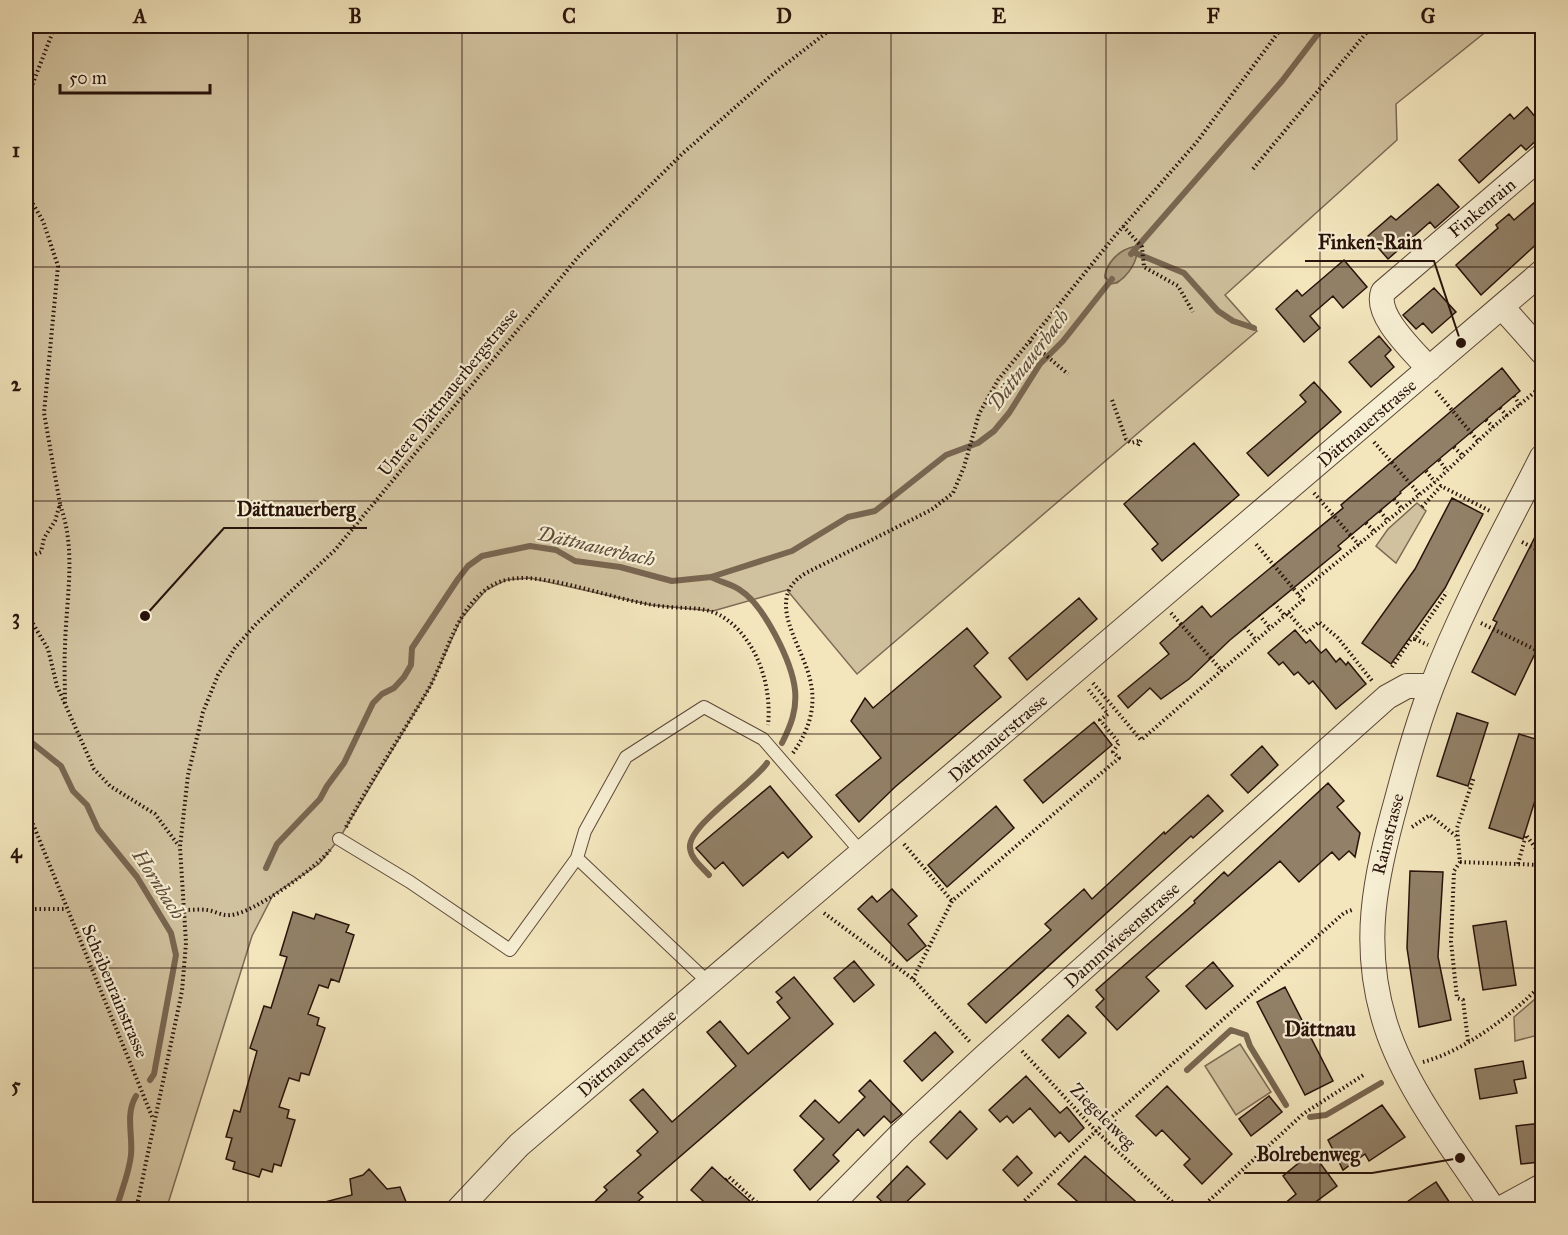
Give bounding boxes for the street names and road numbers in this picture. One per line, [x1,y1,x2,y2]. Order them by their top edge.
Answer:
street label: Finkenrain [1444,173,1520,242]
street label: Untere Dättnauerbergstrasse [373,303,524,481]
street label: Dättnauerstrasse [1313,374,1421,472]
street label: Dättnauerstrasse [944,689,1052,787]
street label: Rainstrasse [1367,791,1409,877]
street label: Dammwiesenstrasse [1060,877,1184,993]
street label: Scheibenrainstrasse [77,921,153,1061]
street label: Dättnauerstrasse [573,1004,681,1102]
street label: Ziegeleiweg [1065,1078,1141,1155]

